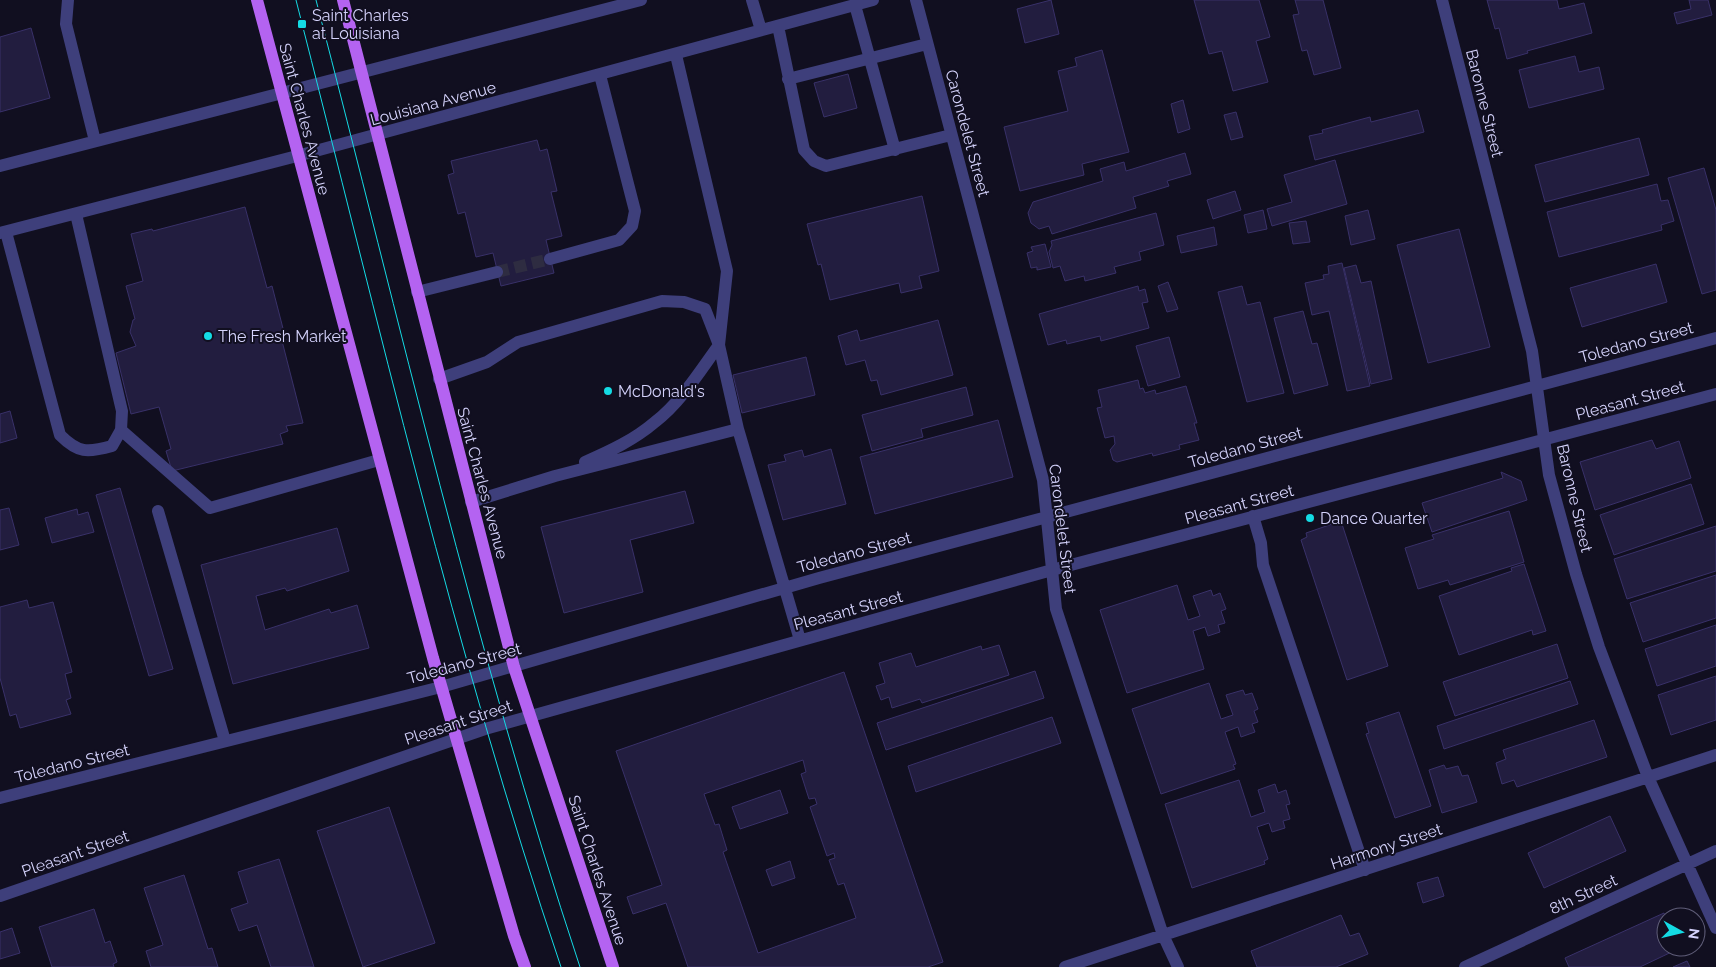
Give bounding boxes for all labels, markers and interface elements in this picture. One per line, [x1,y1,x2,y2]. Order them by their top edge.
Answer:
place label: Saint Charles at Louisiana [312,6,409,43]
marker: Saint Charles at Louisiana [296,18,308,30]
street label: Saint Charles Avenue [275,41,334,197]
street label: Baronne Street [1462,47,1507,160]
street label: Carondelet Street [941,68,994,199]
street label: Louisiana Avenue [368,78,498,129]
street label: Toledano Street [1577,318,1696,367]
place label: The Fresh Market [218,327,347,346]
marker: The Fresh Market [202,330,214,342]
street label: Pleasant Street [1574,377,1687,424]
place label: McDonald's [618,382,705,401]
marker: McDonald's [602,385,614,397]
street label: Saint Charles Avenue [453,405,512,561]
street label: Toledano Street [1186,423,1305,472]
street label: Baronne Street [1553,442,1596,555]
street label: Carondelet Street [1045,463,1080,596]
street label: Pleasant Street [1183,481,1296,528]
place label: Dance Quarter [1320,509,1428,528]
marker: Dance Quarter [1304,512,1316,524]
street label: Toledano Street [795,528,914,577]
street label: Pleasant Street [792,587,905,634]
street label: Toledano Street [405,639,524,688]
street label: Pleasant Street [402,696,515,749]
street label: Toledano Street [13,740,132,787]
street label: Saint Charles Avenue [564,793,631,947]
street label: Harmony Street [1328,819,1445,873]
street label: Pleasant Street [19,826,132,881]
street label: 8th Street [1546,870,1621,918]
north arrow [1656,907,1706,957]
text: N [1685,927,1703,940]

